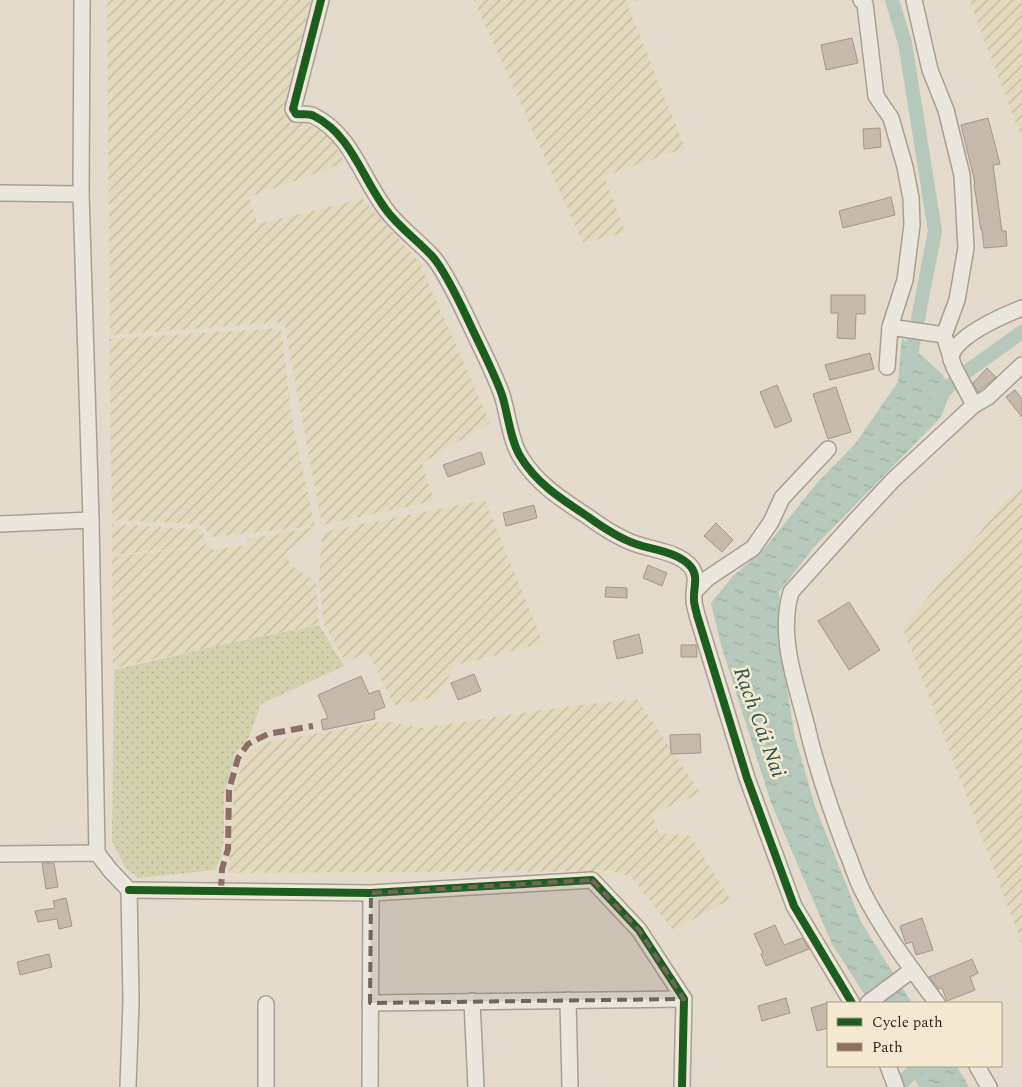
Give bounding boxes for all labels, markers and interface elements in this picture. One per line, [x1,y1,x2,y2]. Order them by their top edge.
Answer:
water label: Rạch Cái Nai [724,663,794,782]
legend [827,1002,1002,1067]
text: Cycle path [872,1011,943,1034]
text: Path [872,1036,903,1059]

